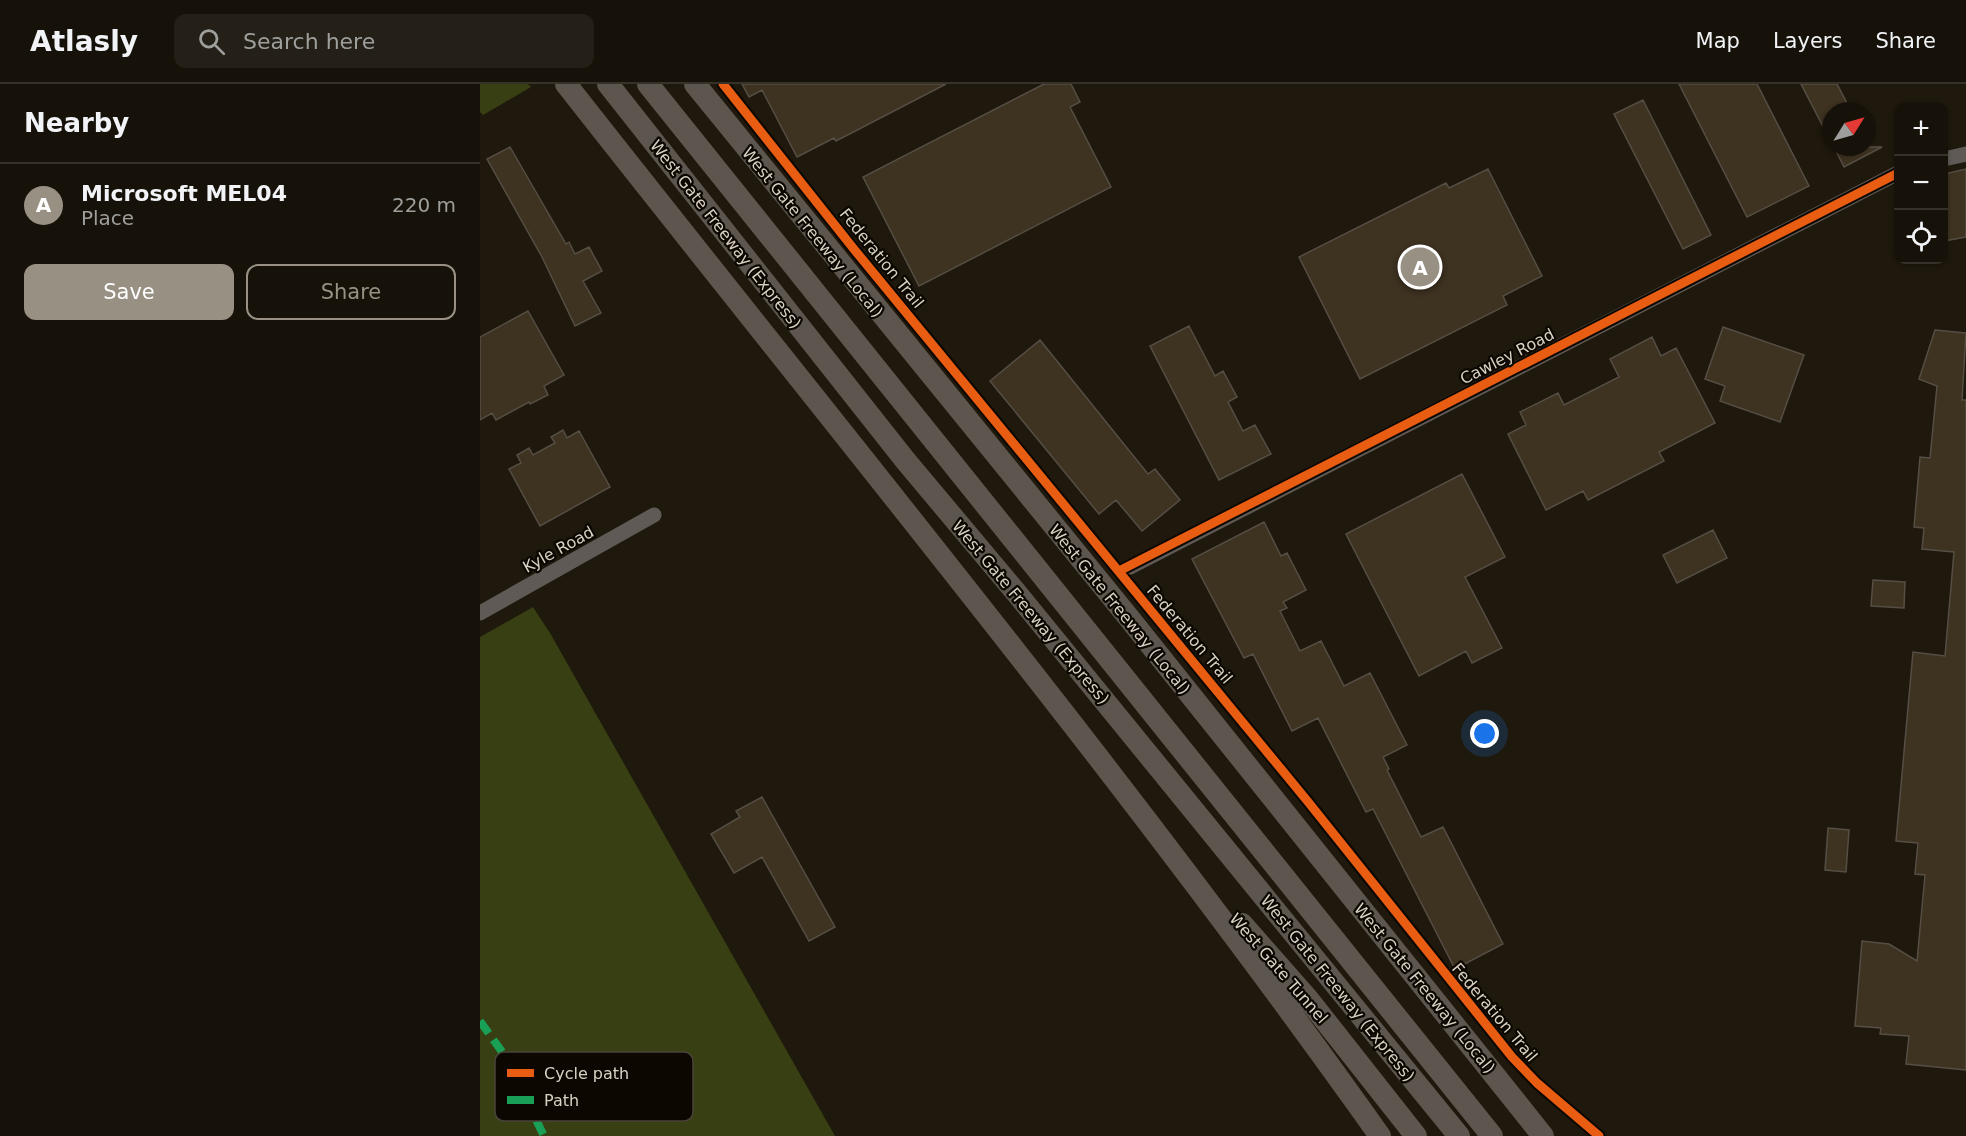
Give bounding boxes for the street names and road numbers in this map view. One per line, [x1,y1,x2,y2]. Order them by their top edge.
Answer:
street label: West Gate Freeway (Express) [646,136,805,332]
street label: West Gate Freeway (Local) [738,143,887,321]
street label: Federation Trail [836,205,928,312]
street label: Cawley Road [1457,325,1557,388]
street label: West Gate Freeway (Express) [948,517,1113,708]
street label: West Gate Freeway (Local) [1045,520,1194,698]
street label: Kyle Road [519,522,597,577]
street label: Federation Trail [1143,581,1236,688]
street label: West Gate Freeway (Express) [1257,891,1419,1085]
street label: West Gate Freeway (Local) [1350,899,1499,1077]
street label: West Gate Tunnel [1226,909,1332,1027]
street label: Federation Trail [1448,959,1541,1066]

